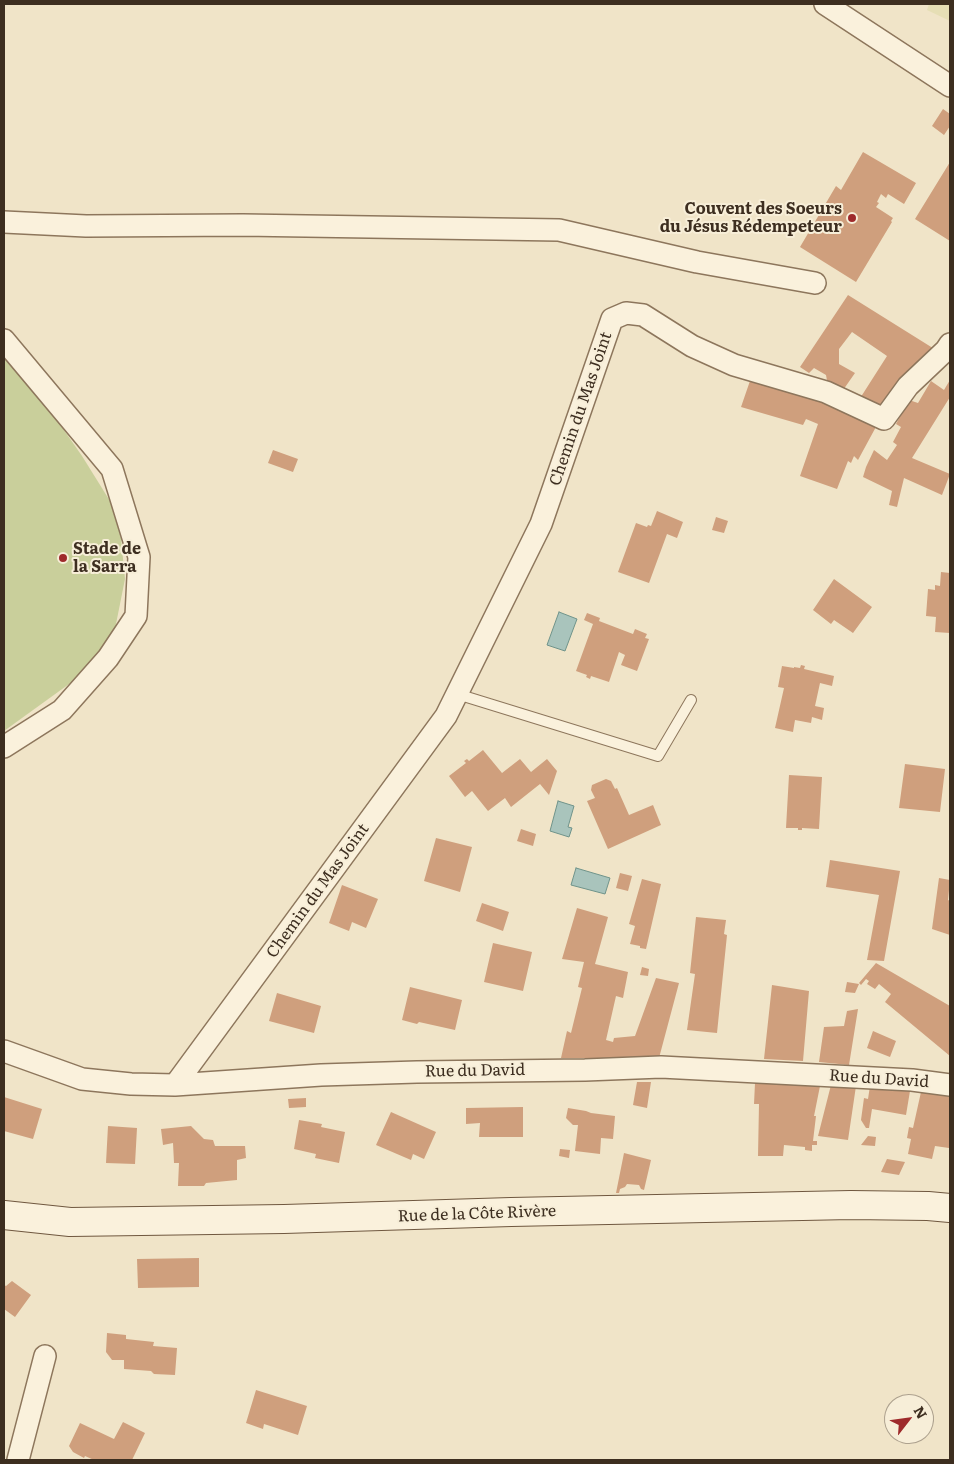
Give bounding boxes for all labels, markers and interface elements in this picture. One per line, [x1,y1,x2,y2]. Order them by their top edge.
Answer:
place label: Couvent des Soeurs du Jésus Rédempeteur [660,199,842,237]
marker: Couvent des Soeurs du Jésus Rédempeteur [846,212,858,224]
street label: Chemin du Mas Joint [546,330,616,488]
place label: Stade de la Sarra [73,539,141,577]
marker: Stade de la Sarra [57,552,69,564]
street label: Chemin du Mas Joint [263,820,373,962]
street label: Rue du David [425,1061,525,1081]
street label: Rue du David [828,1066,930,1092]
street label: Rue de la Côte Rivère [397,1202,557,1226]
north arrow [884,1394,934,1444]
text: N [910,1402,933,1422]

